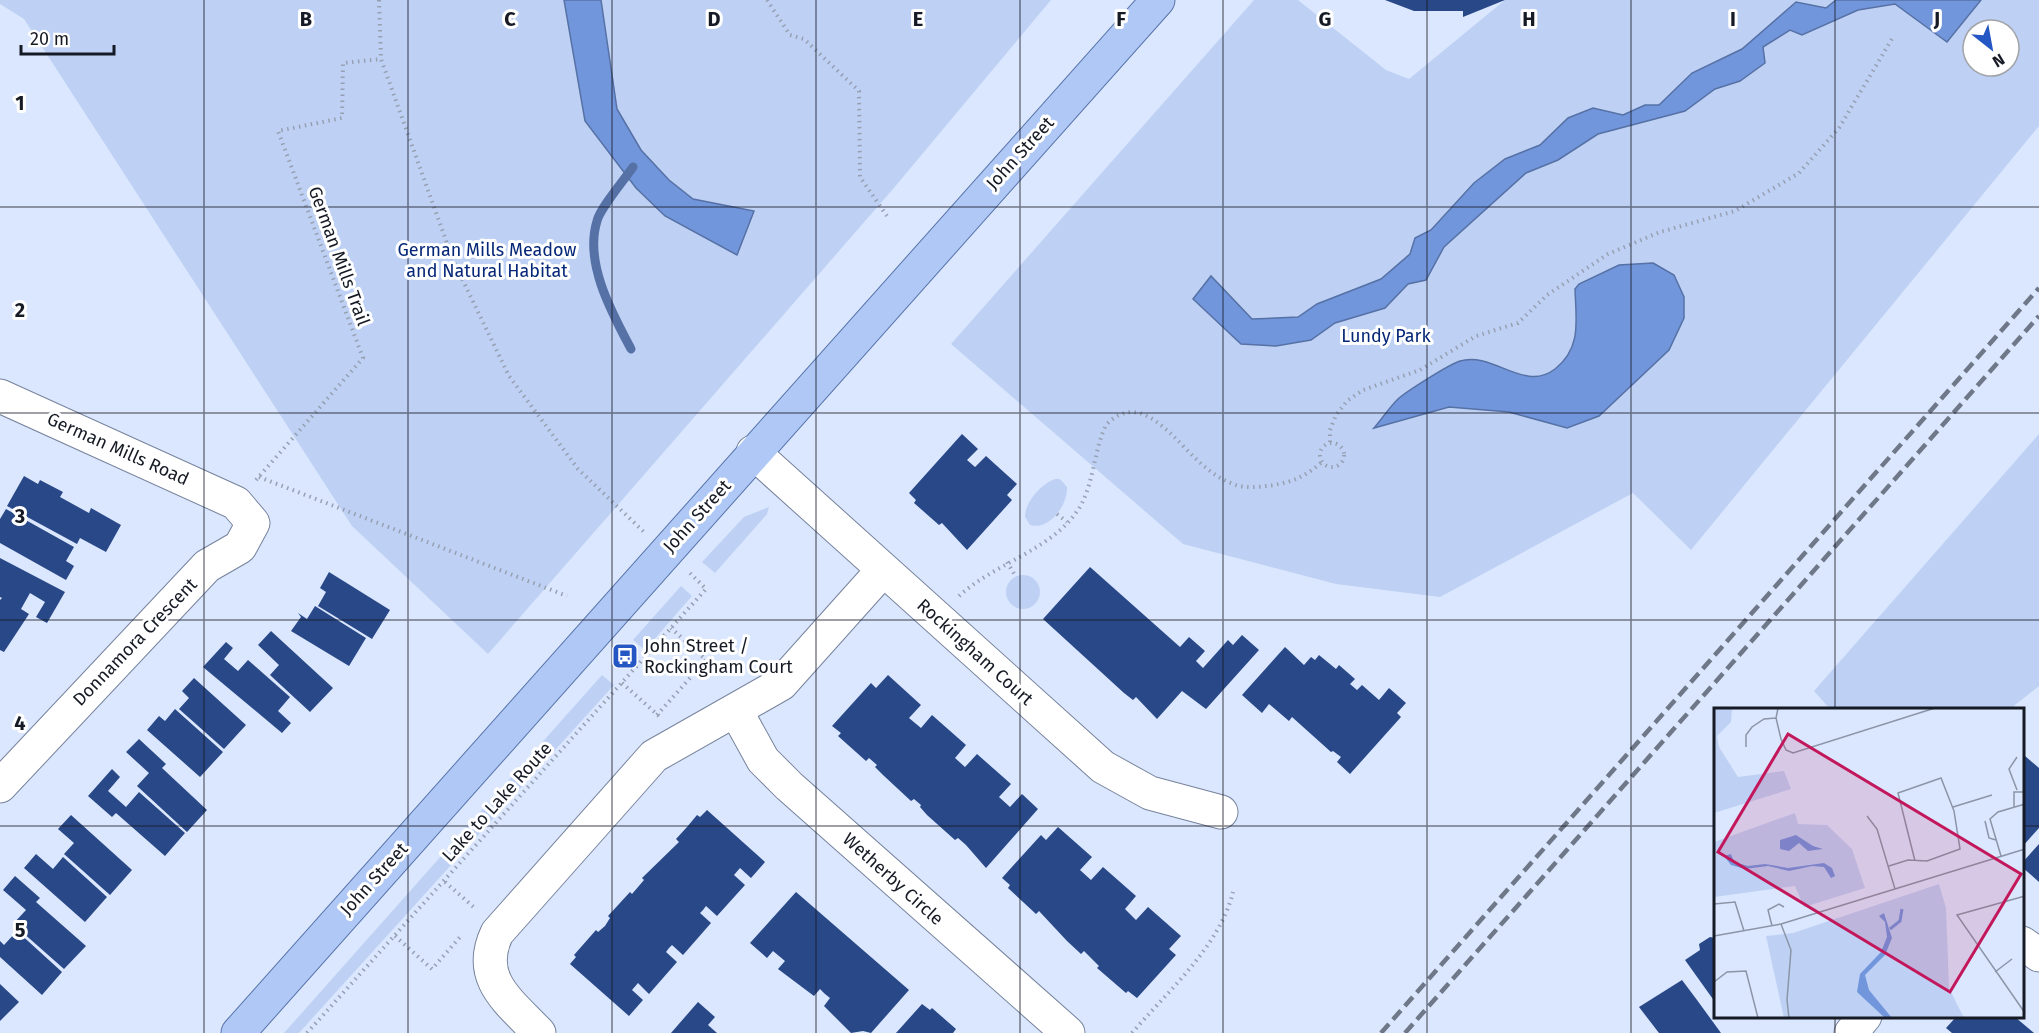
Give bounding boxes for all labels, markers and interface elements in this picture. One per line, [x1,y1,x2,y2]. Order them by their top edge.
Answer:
text: B [300,7,312,31]
text: C [504,7,516,31]
text: D [707,7,721,31]
text: E [913,7,923,31]
text: F [1116,7,1126,31]
text: G [1319,7,1331,31]
text: H [1522,7,1536,31]
text: I [1730,7,1736,31]
text: J [1933,7,1940,31]
scale bar [21,18,114,56]
north arrow [1961,18,2021,78]
text: 20 m [30,28,69,50]
text: N [1989,50,2008,71]
text: 1 [15,91,25,115]
street label: John Street [981,112,1059,194]
street label: German Mills Trail [304,183,374,329]
park label: German Mills Meadow and Natural Habitat [397,239,577,282]
text: 2 [15,298,25,322]
park label: Lundy Park [1341,325,1432,347]
street label: German Mills Road [44,408,192,490]
street label: John Street [658,475,736,557]
text: 3 [14,504,25,528]
street label: Donnamora Crescent [68,573,202,711]
street label: Rockingham Court [912,594,1038,710]
place label: John Street / Rockingham Court [644,635,793,678]
bus stop icon: John Street / Rockingham Court [610,641,640,671]
inset map [1714,708,2024,1018]
text: 4 [14,711,26,735]
street label: Lake to Lake Route [437,738,557,866]
street label: Wetherby Circle [838,828,948,930]
street label: John Street [335,838,413,920]
text: 5 [15,918,26,942]

